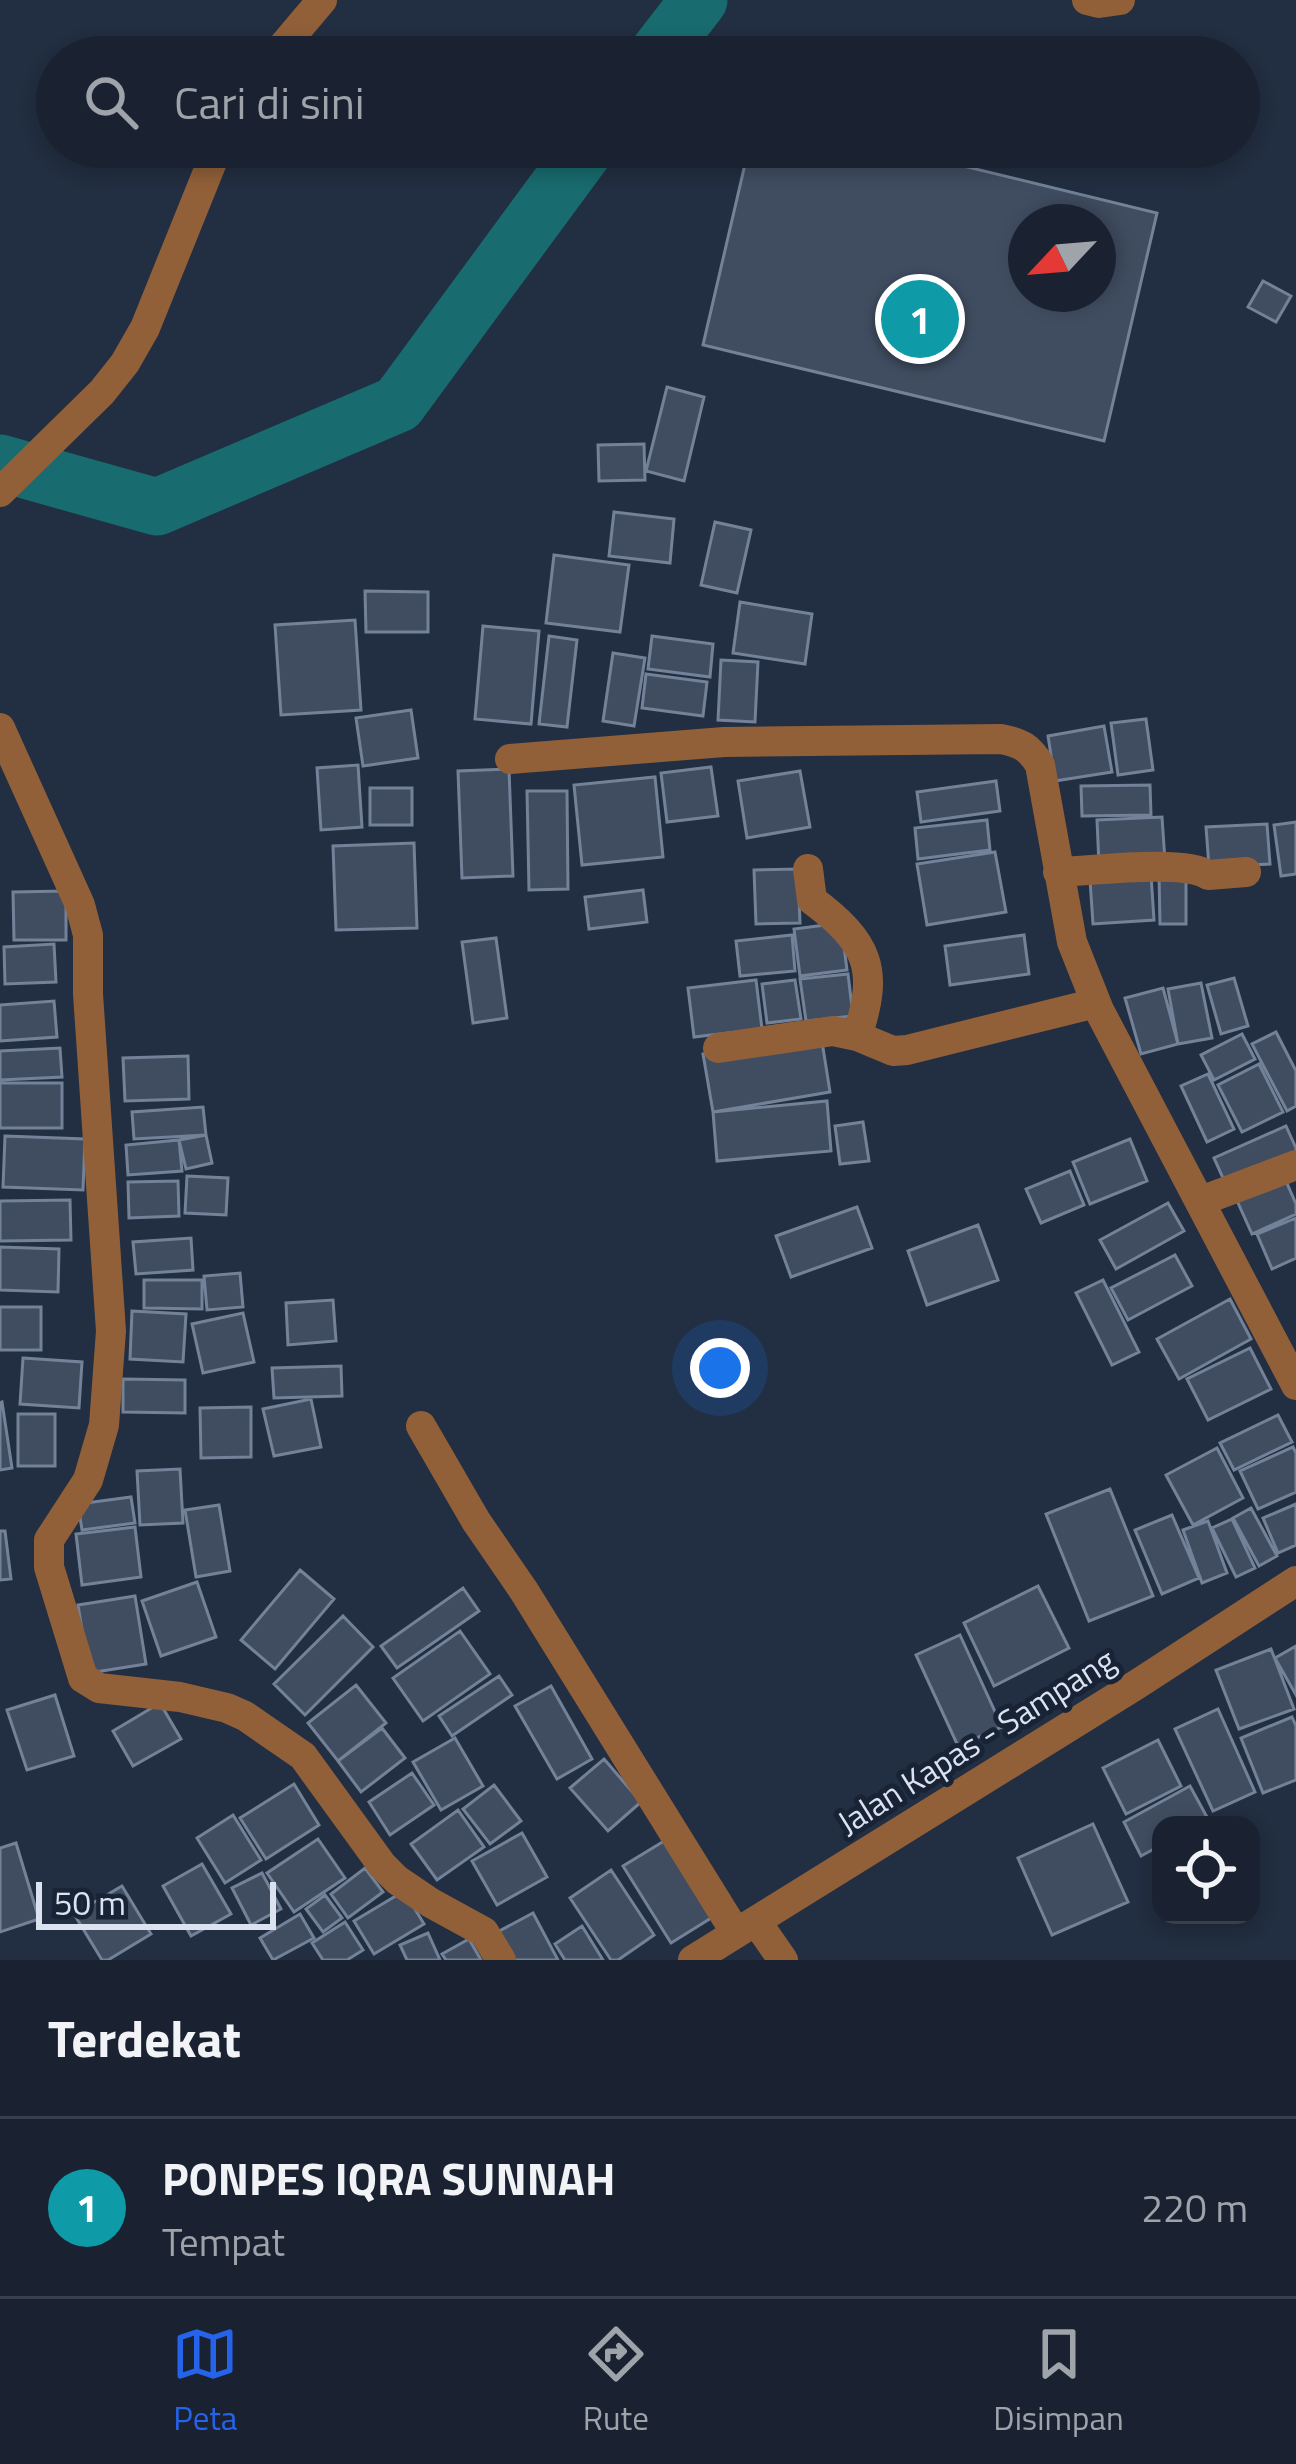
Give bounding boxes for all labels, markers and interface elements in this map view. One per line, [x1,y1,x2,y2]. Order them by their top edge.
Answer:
search box [36,36,1260,168]
text: Cari di sini [174,68,365,136]
icon: search [78,69,144,135]
north arrow [1008,204,1116,312]
pin: 1 [881,274,959,364]
your location [690,1338,750,1398]
street label: Jalan Kapas - Sampang [827,1635,1125,1847]
map controls [1152,1816,1260,1924]
button: locate [1152,1816,1260,1924]
scale bar [36,1876,276,1929]
text: 50 m [54,1878,126,1928]
text: Terdekat [48,1999,241,2077]
text: PONPES IQRA SUNNAH [162,2144,615,2212]
text: 1 [76,2178,98,2237]
text: 220 m [1141,2178,1248,2237]
text: Tempat [162,2212,285,2271]
tab: Peta [172,2321,238,2443]
tab: Rute [583,2321,649,2443]
tab: Disimpan [993,2321,1124,2443]

